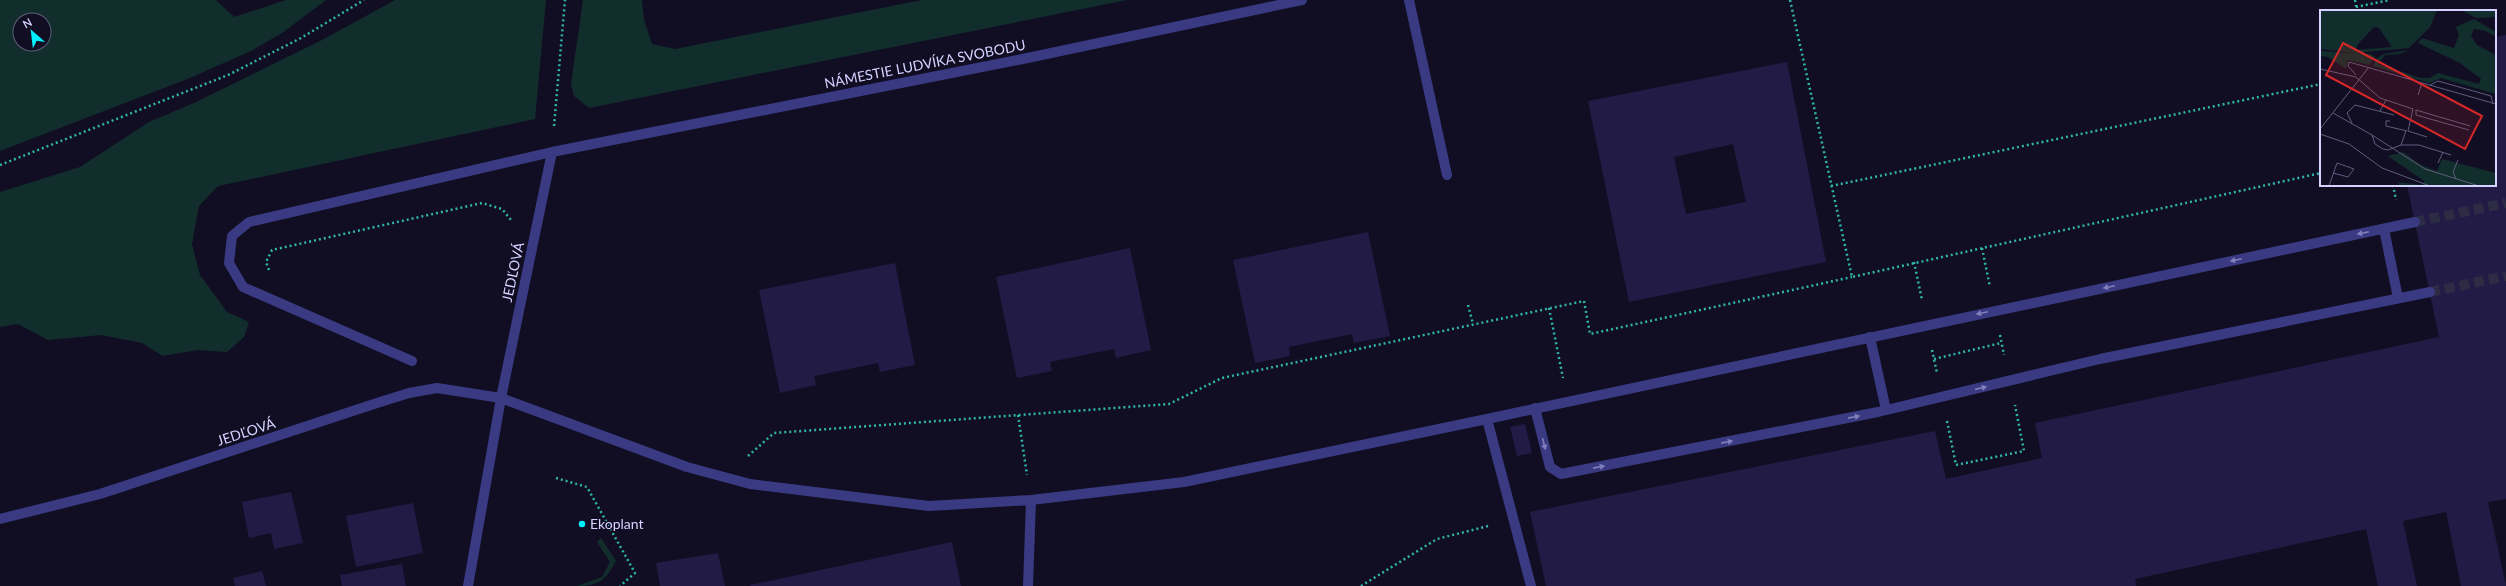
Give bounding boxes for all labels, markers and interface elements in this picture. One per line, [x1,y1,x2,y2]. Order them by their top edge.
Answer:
inset map [2320,10,2496,186]
north arrow [12,12,52,52]
text: N [20,15,34,30]
street label: NÁMESTIE LUDVÍKA SVOBODU [823,36,1027,91]
one-way arrow [2357,231,2369,237]
street label: JEDĽOVÁ [498,240,527,303]
one-way arrow [2230,257,2242,263]
one-way arrow [2103,284,2115,290]
one-way arrow [1975,311,1988,317]
one-way arrow [1975,384,1987,390]
one-way arrow [1848,413,1860,419]
street label: JEDĽOVÁ [214,414,278,449]
one-way arrow [1542,438,1548,450]
one-way arrow [1721,438,1733,444]
one-way arrow [1593,463,1605,469]
place label: Ekoplant [590,515,644,532]
marker: Ekoplant [577,519,587,529]

